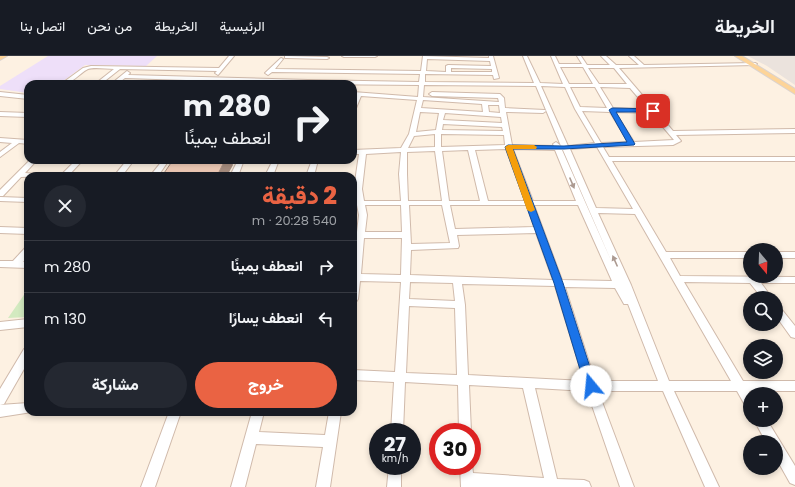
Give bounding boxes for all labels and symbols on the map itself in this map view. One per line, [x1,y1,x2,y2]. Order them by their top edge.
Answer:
pin [636,94,670,128]
one-way arrow [570,177,576,189]
north arrow [743,243,783,283]
one-way arrow [612,255,618,267]
position arrow [570,365,612,407]
speed limit sign: 30 [429,423,481,475]

